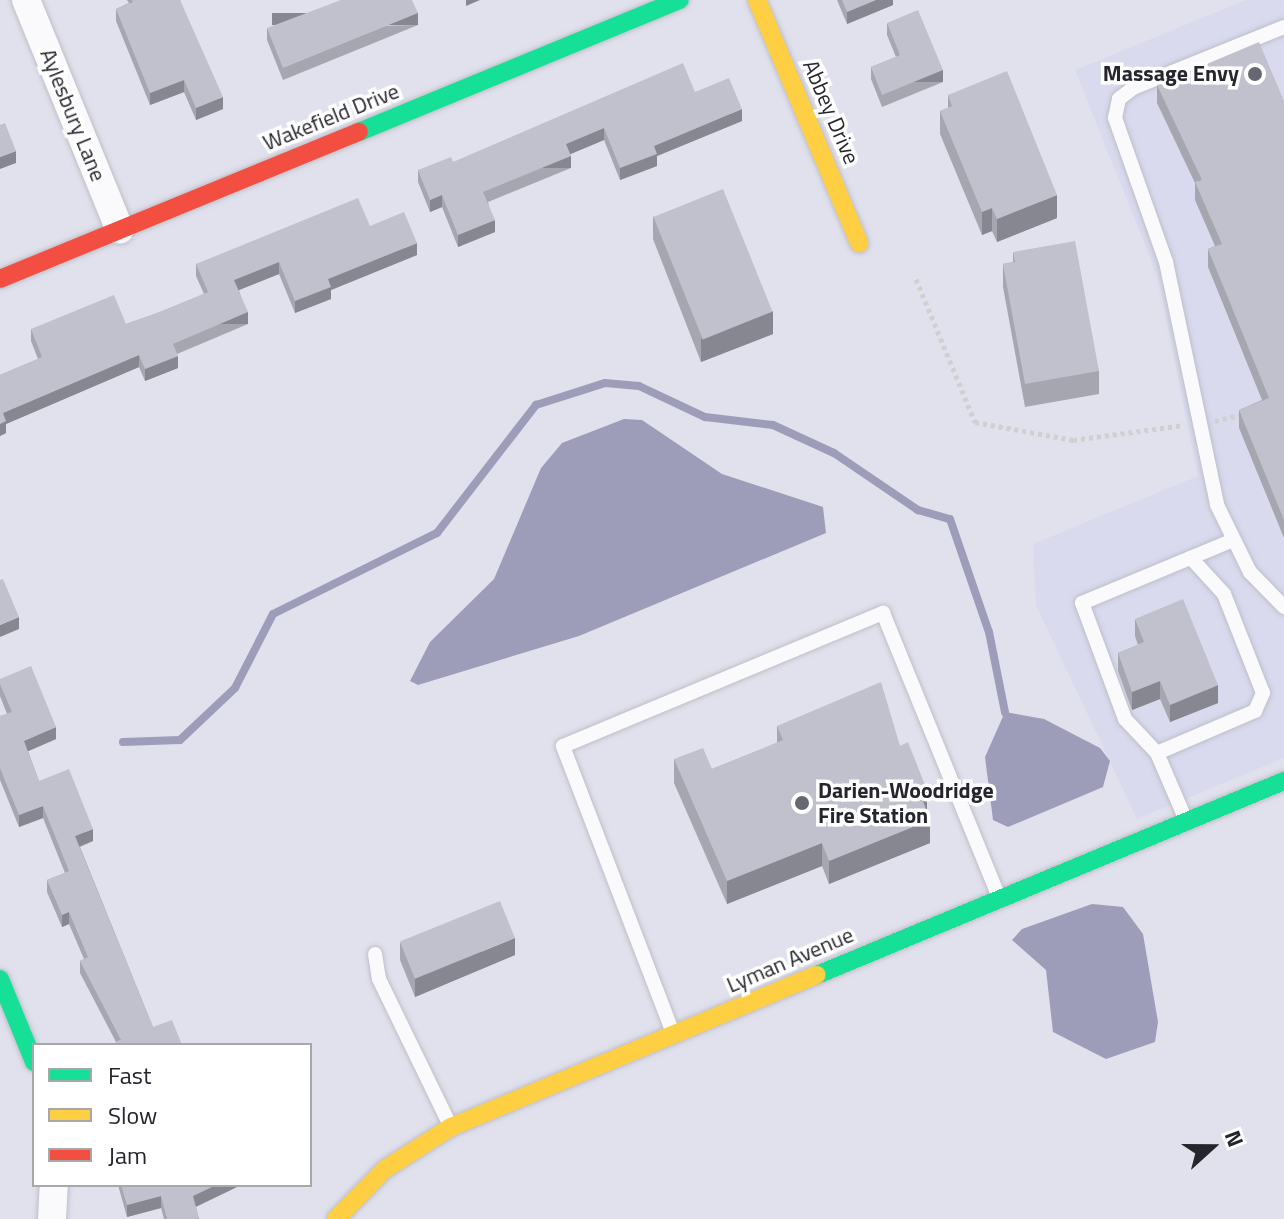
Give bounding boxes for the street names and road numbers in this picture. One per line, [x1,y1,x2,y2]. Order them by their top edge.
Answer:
street label: Aylesbury Lane [34,45,112,185]
street label: Abbey Drive [797,56,865,168]
street label: Wakefield Drive [259,78,403,156]
street label: Lyman Avenue [723,921,857,999]

